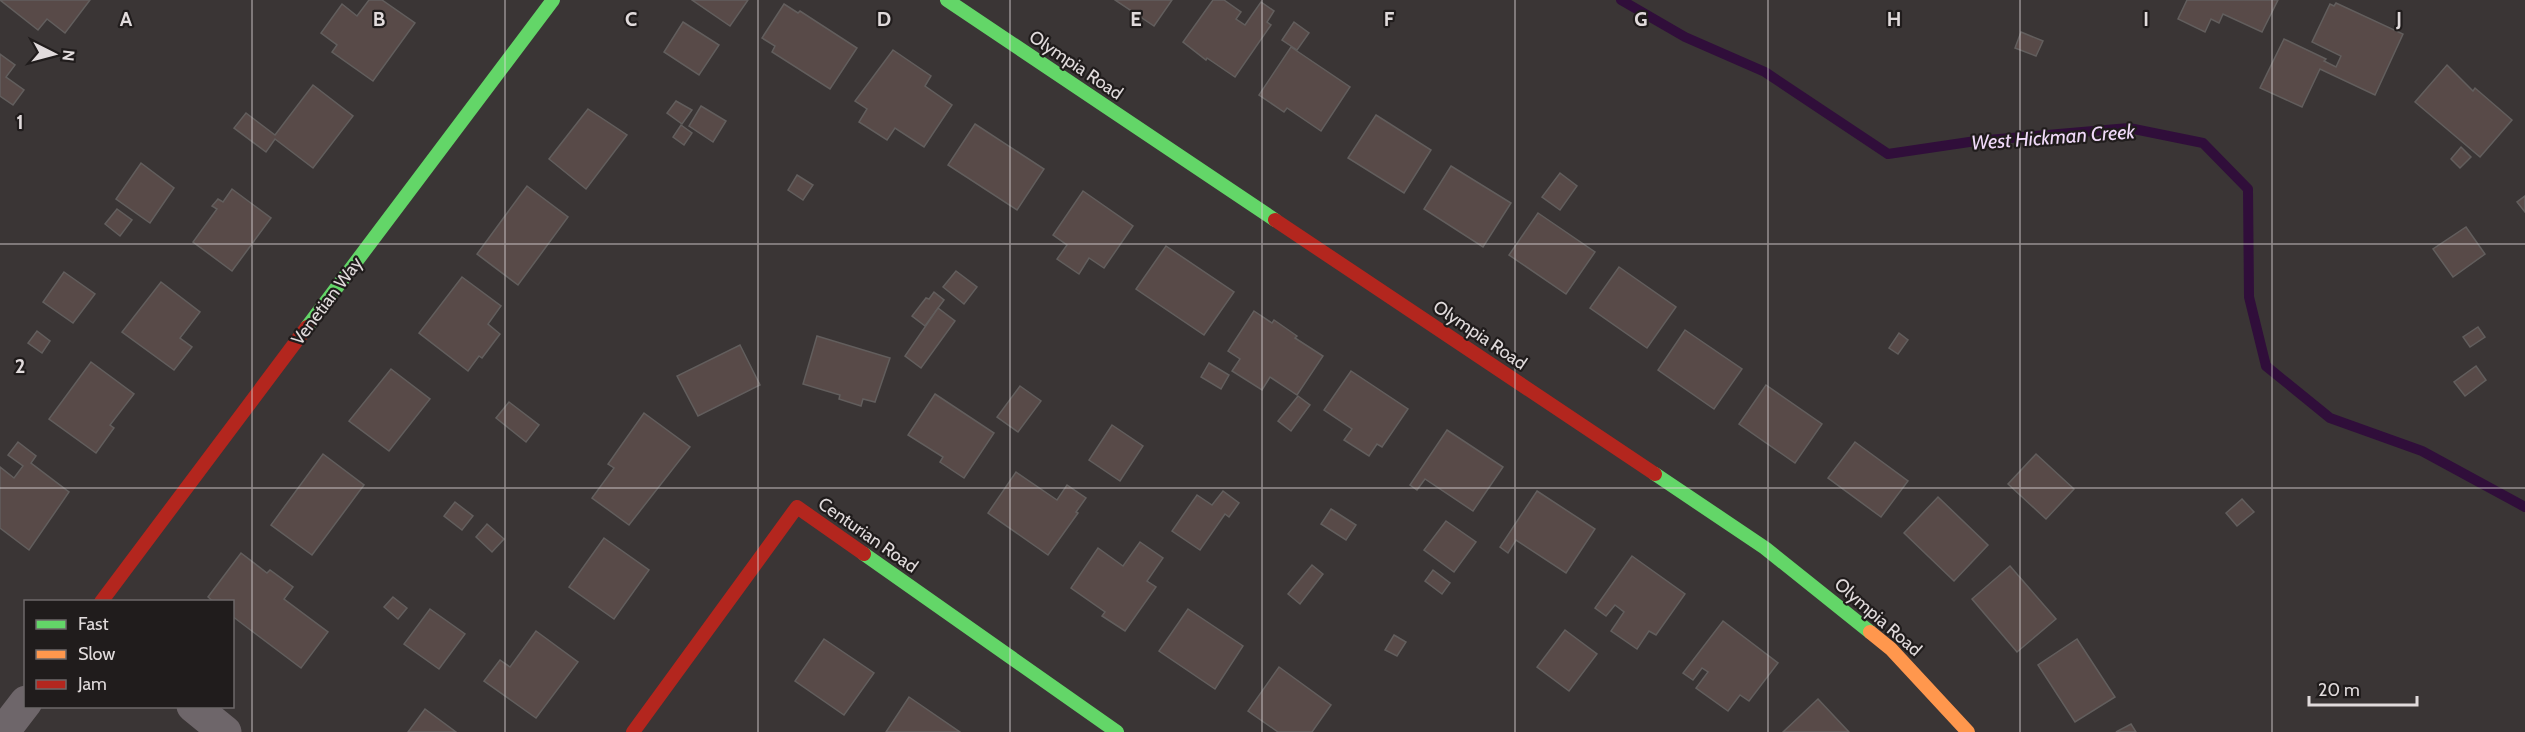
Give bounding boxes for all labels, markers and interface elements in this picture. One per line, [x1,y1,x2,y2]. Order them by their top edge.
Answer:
text: A [120,7,133,31]
text: B [373,7,385,31]
text: C [625,7,637,31]
text: D [877,7,891,31]
text: E [1130,7,1142,31]
text: F [1384,7,1395,31]
text: G [1634,7,1648,31]
text: H [1887,7,1901,31]
text: I [2143,7,2149,31]
text: J [2395,7,2402,31]
north arrow [24,24,84,84]
street label: Olympia Road [1025,26,1127,104]
text: N [58,49,78,62]
text: 1 [16,110,24,134]
water label: West Hickman Creek [1970,119,2137,155]
street label: Venetian Way [287,253,367,349]
street label: Olympia Road [1429,296,1531,374]
text: 2 [15,354,25,378]
street label: Centurian Road [814,492,922,578]
street label: Olympia Road [1830,573,1926,661]
legend [24,600,234,708]
text: Fast [78,613,109,635]
text: Slow [78,643,115,665]
scale bar [2309,669,2417,707]
text: Jam [77,673,107,695]
text: 20 m [2318,679,2360,701]

